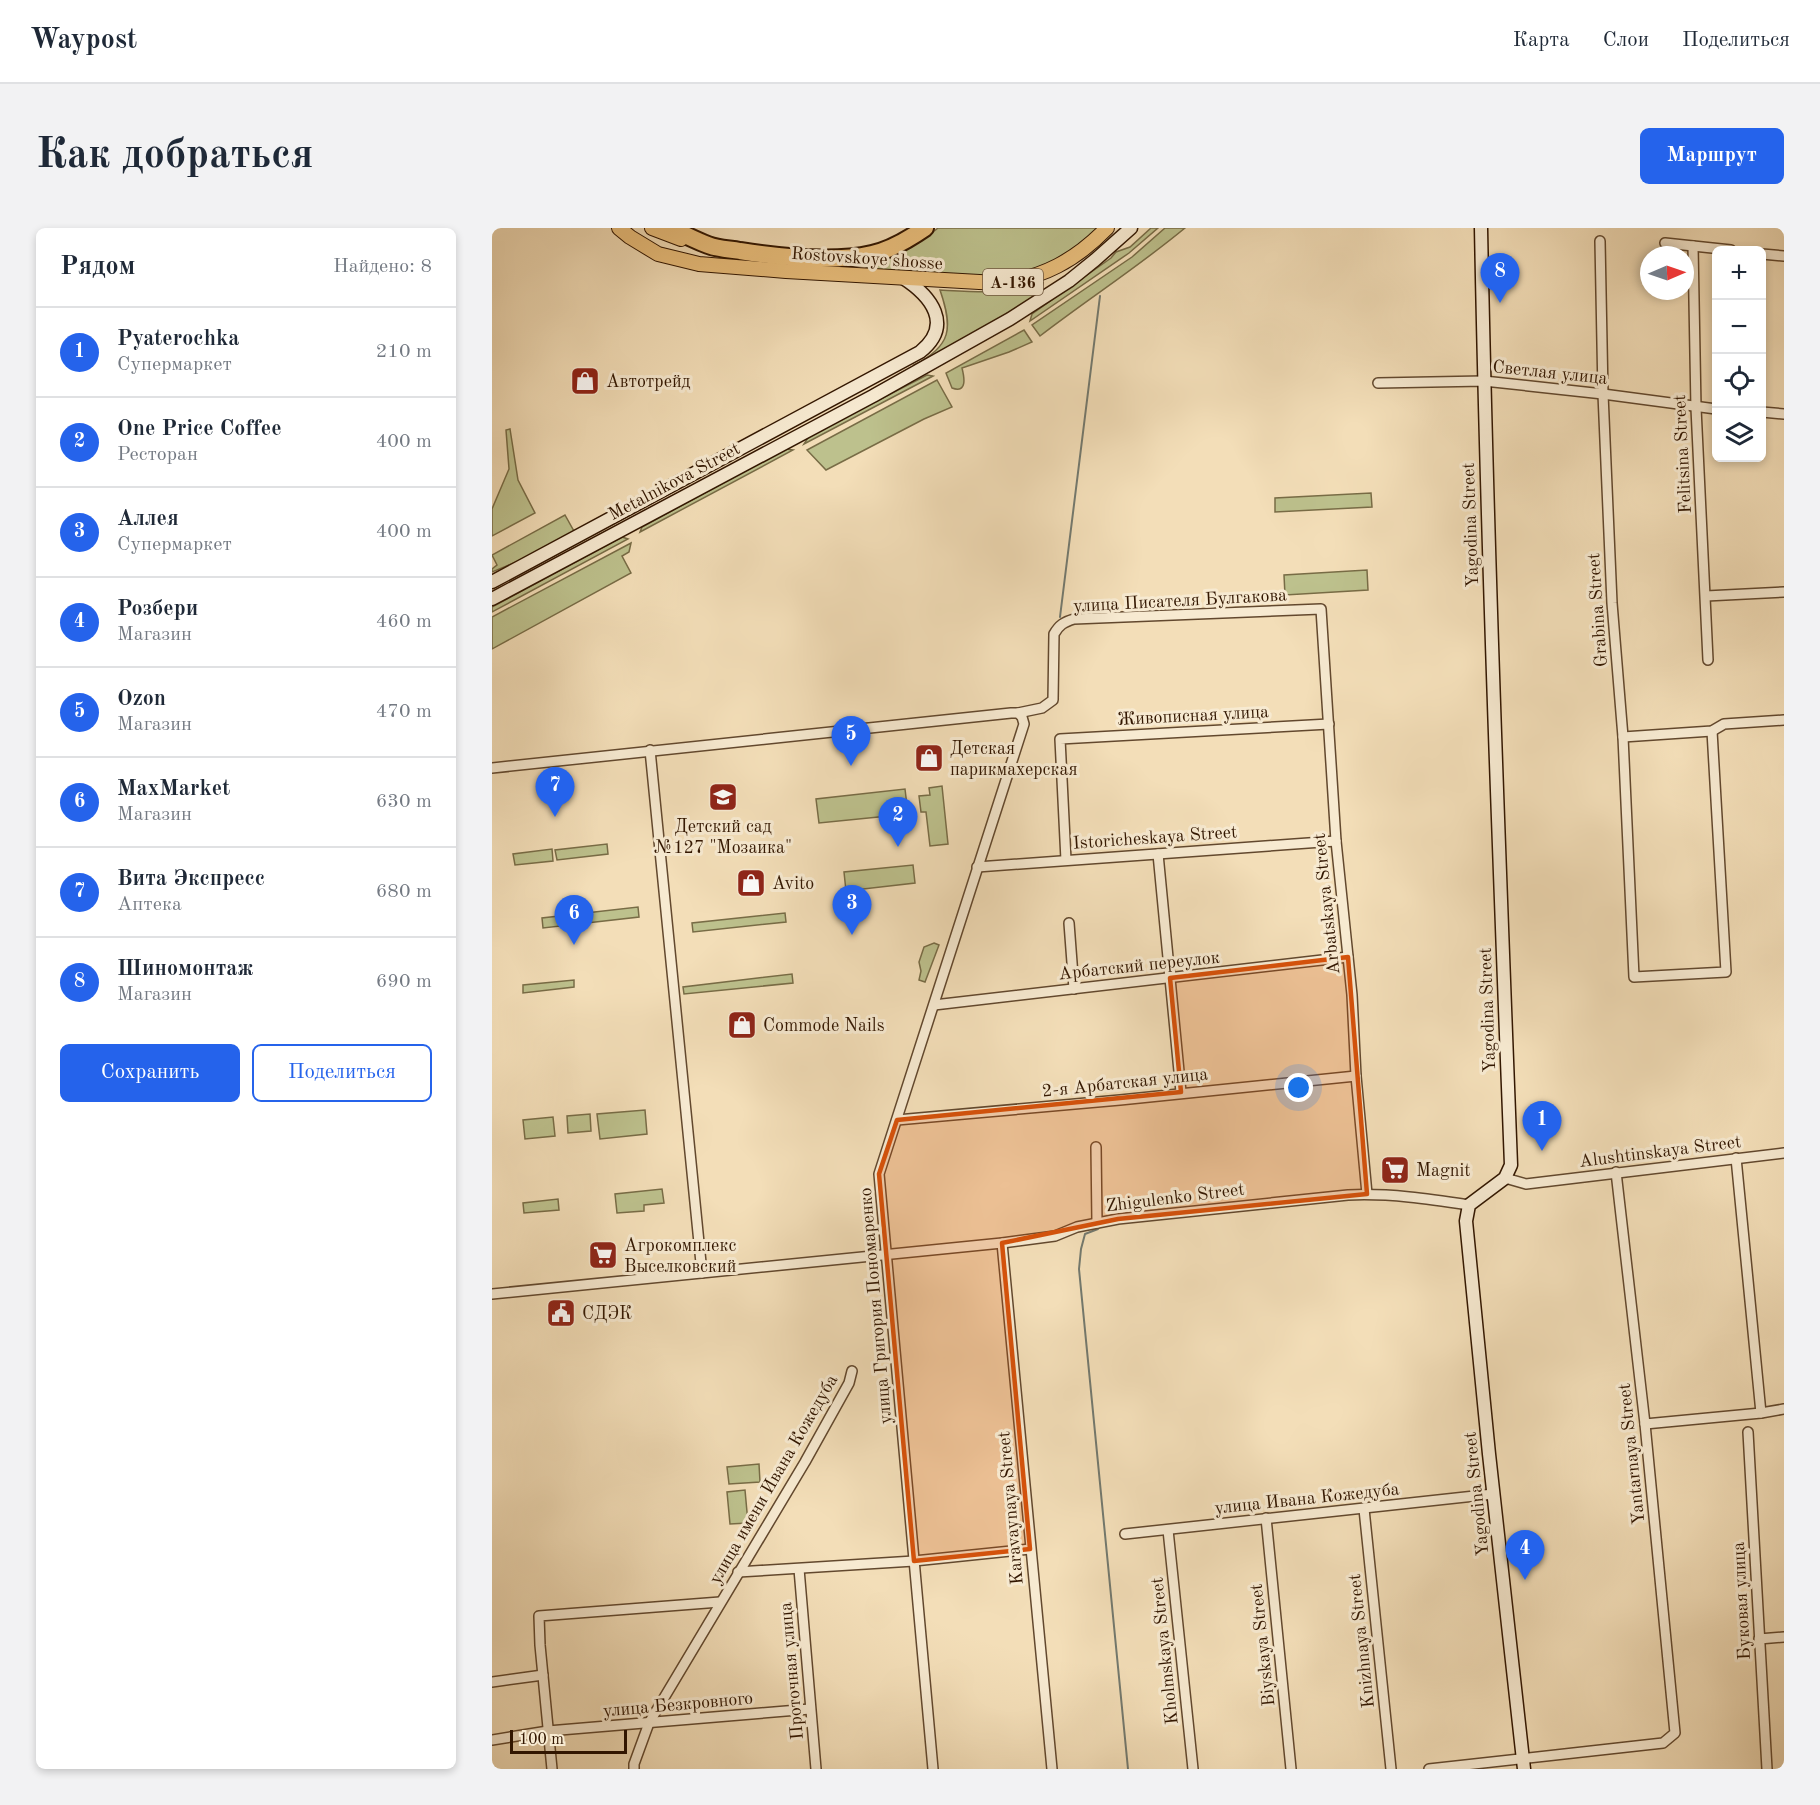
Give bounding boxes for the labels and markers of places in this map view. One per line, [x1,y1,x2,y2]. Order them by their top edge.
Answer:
pin: 8 [1480,254,1520,303]
shop icon: Автотрейд [569,365,601,397]
place label: Автотрейд [606,373,691,391]
pin: 5 [832,716,870,766]
place label: Детская парикмахерская [950,740,1078,779]
shop icon: Детская парикмахерская [913,742,945,774]
pin: 7 [536,768,574,817]
school or university icon: Детский сад №127 "Мозаика" [707,781,739,813]
pin: 2 [878,798,918,847]
place label: Детский сад №127 "Мозаика" [654,818,792,857]
shop icon: Avito [735,867,767,899]
place label: Avito [772,875,814,893]
pin: 3 [832,886,872,935]
pin: 6 [554,896,593,945]
shop icon: Commode Nails [726,1009,758,1041]
place label: Commode Nails [763,1017,885,1035]
pin: 1 [1522,1102,1562,1151]
supermarket icon: Magnit [1379,1154,1411,1186]
place label: Magnit [1416,1162,1471,1180]
place label: Агрокомплекс Выселковский [624,1237,736,1276]
supermarket icon: Агрокомплекс Выселковский [587,1239,619,1271]
public building icon: СДЭК [545,1297,577,1329]
place label: СДЭК [582,1305,632,1323]
pin: 4 [1506,1530,1544,1580]

